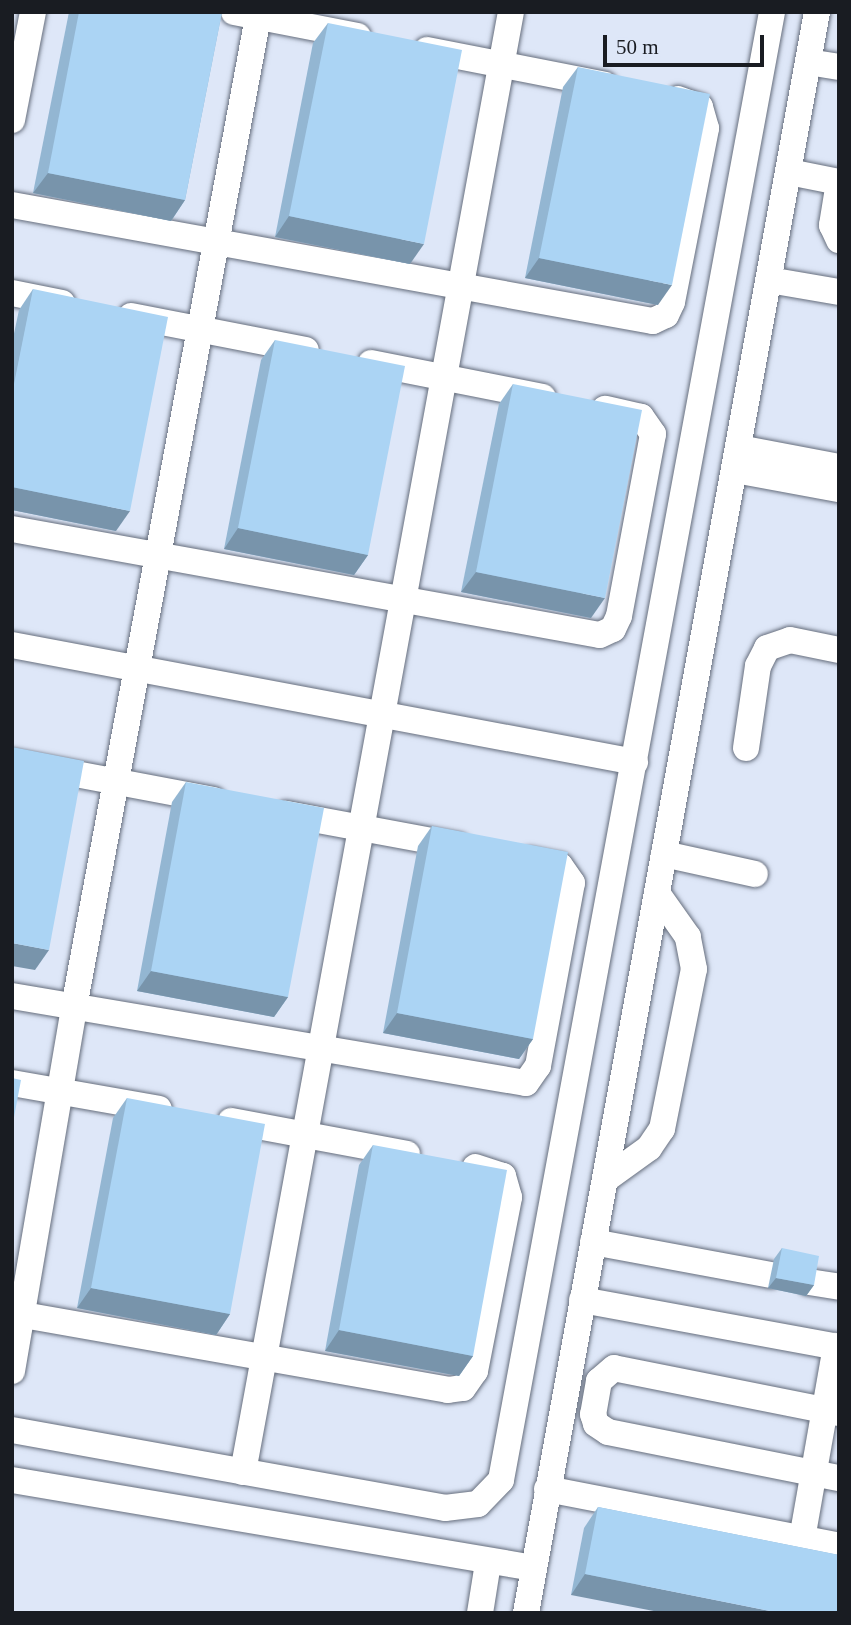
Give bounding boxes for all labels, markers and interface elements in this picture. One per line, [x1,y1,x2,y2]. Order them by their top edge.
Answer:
scale bar [606,21,767,65]
text: 50 m [616,35,659,59]

